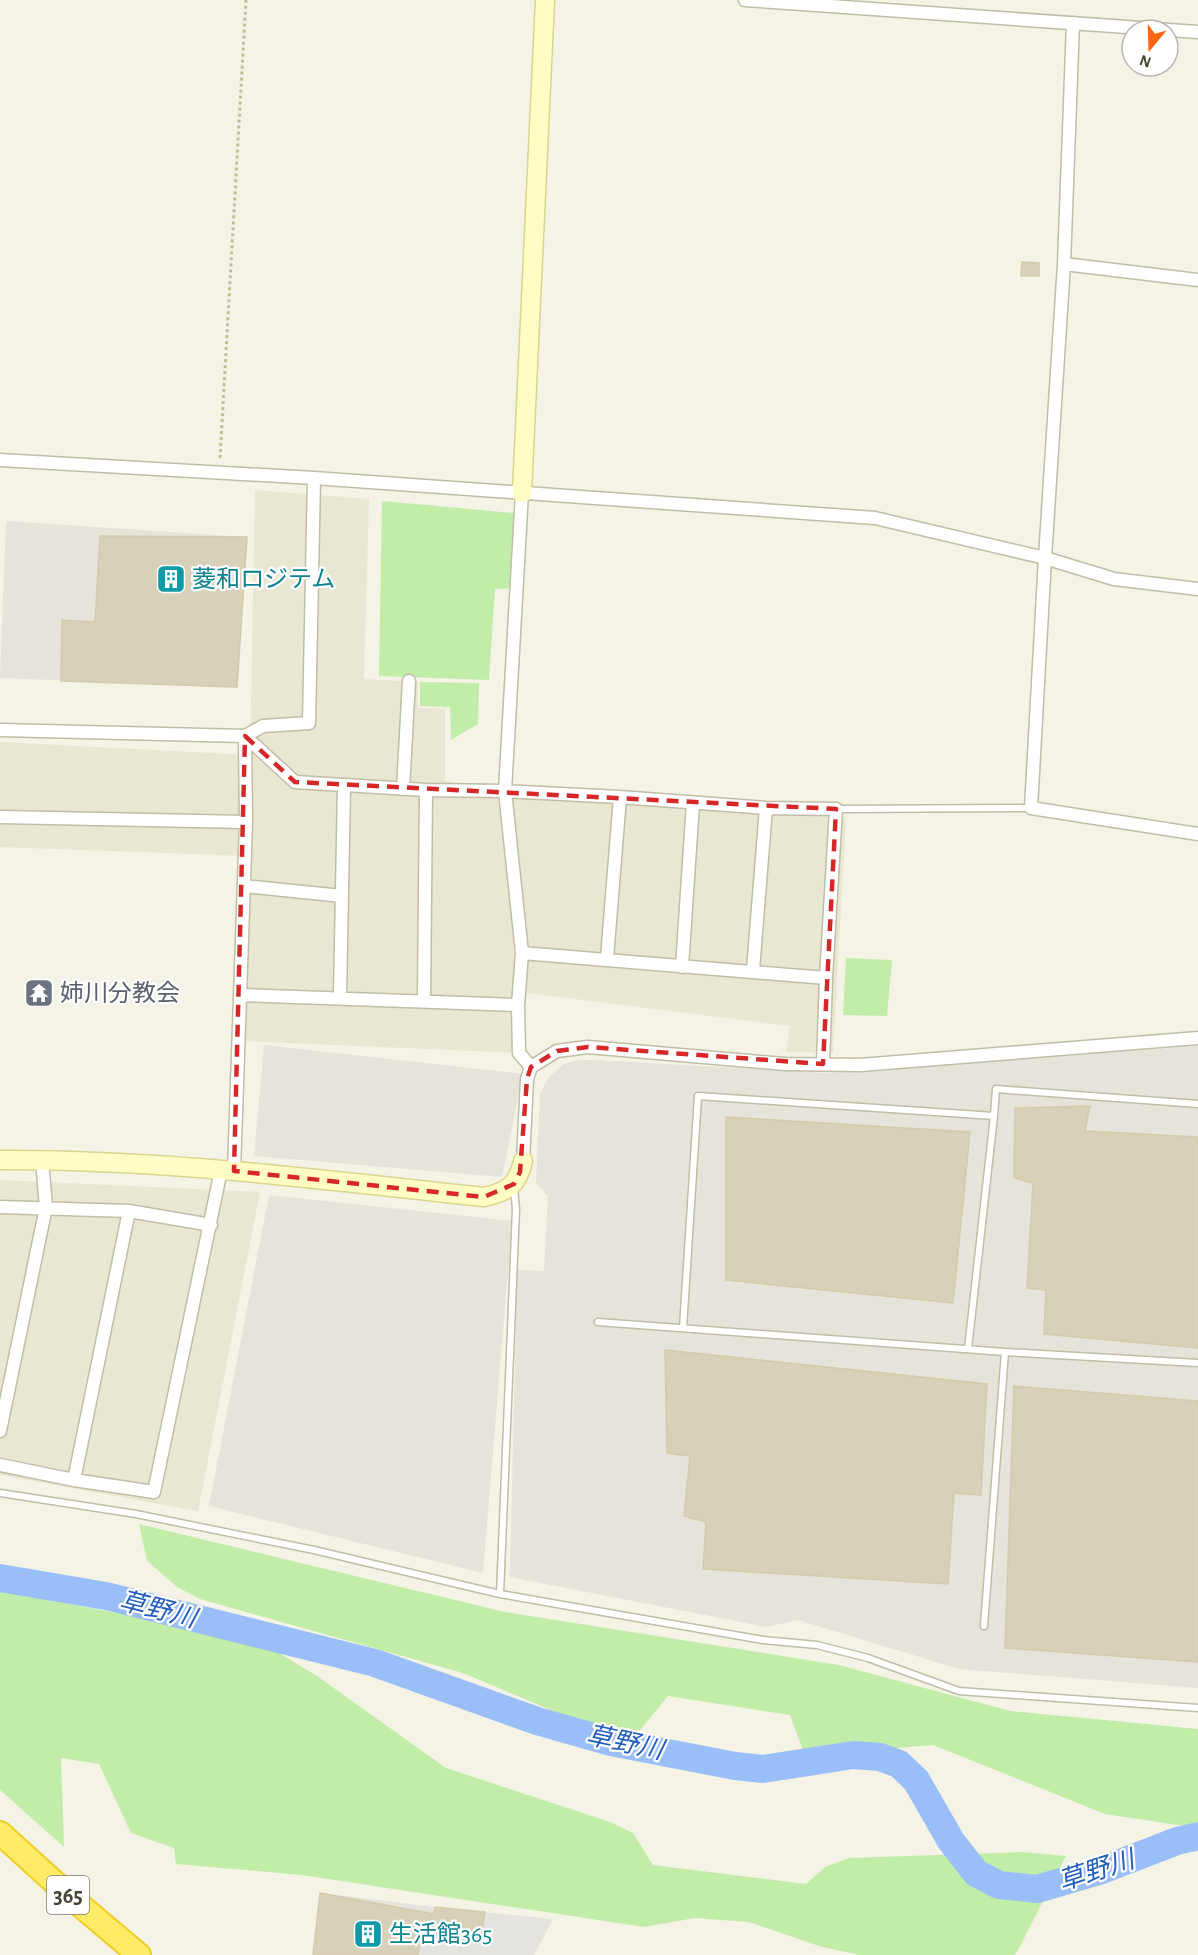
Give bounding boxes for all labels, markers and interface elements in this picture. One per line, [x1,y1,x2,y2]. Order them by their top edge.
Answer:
north arrow [1120,18,1180,78]
text: N [1138,52,1153,71]
building icon: 菱和ロジテム [155,563,187,595]
place label: 菱和ロジテム [192,566,335,592]
temple icon: 姉川分教会 [23,977,55,1009]
place label: 姉川分教会 [60,980,180,1006]
water label: 草野川 [117,1587,202,1633]
water label: 草野川 [584,1721,669,1764]
water label: 草野川 [1055,1845,1140,1895]
road number: 365 [47,1876,89,1914]
building icon: 生活館365 [352,1918,384,1950]
place label: 生活館365 [389,1921,492,1947]

